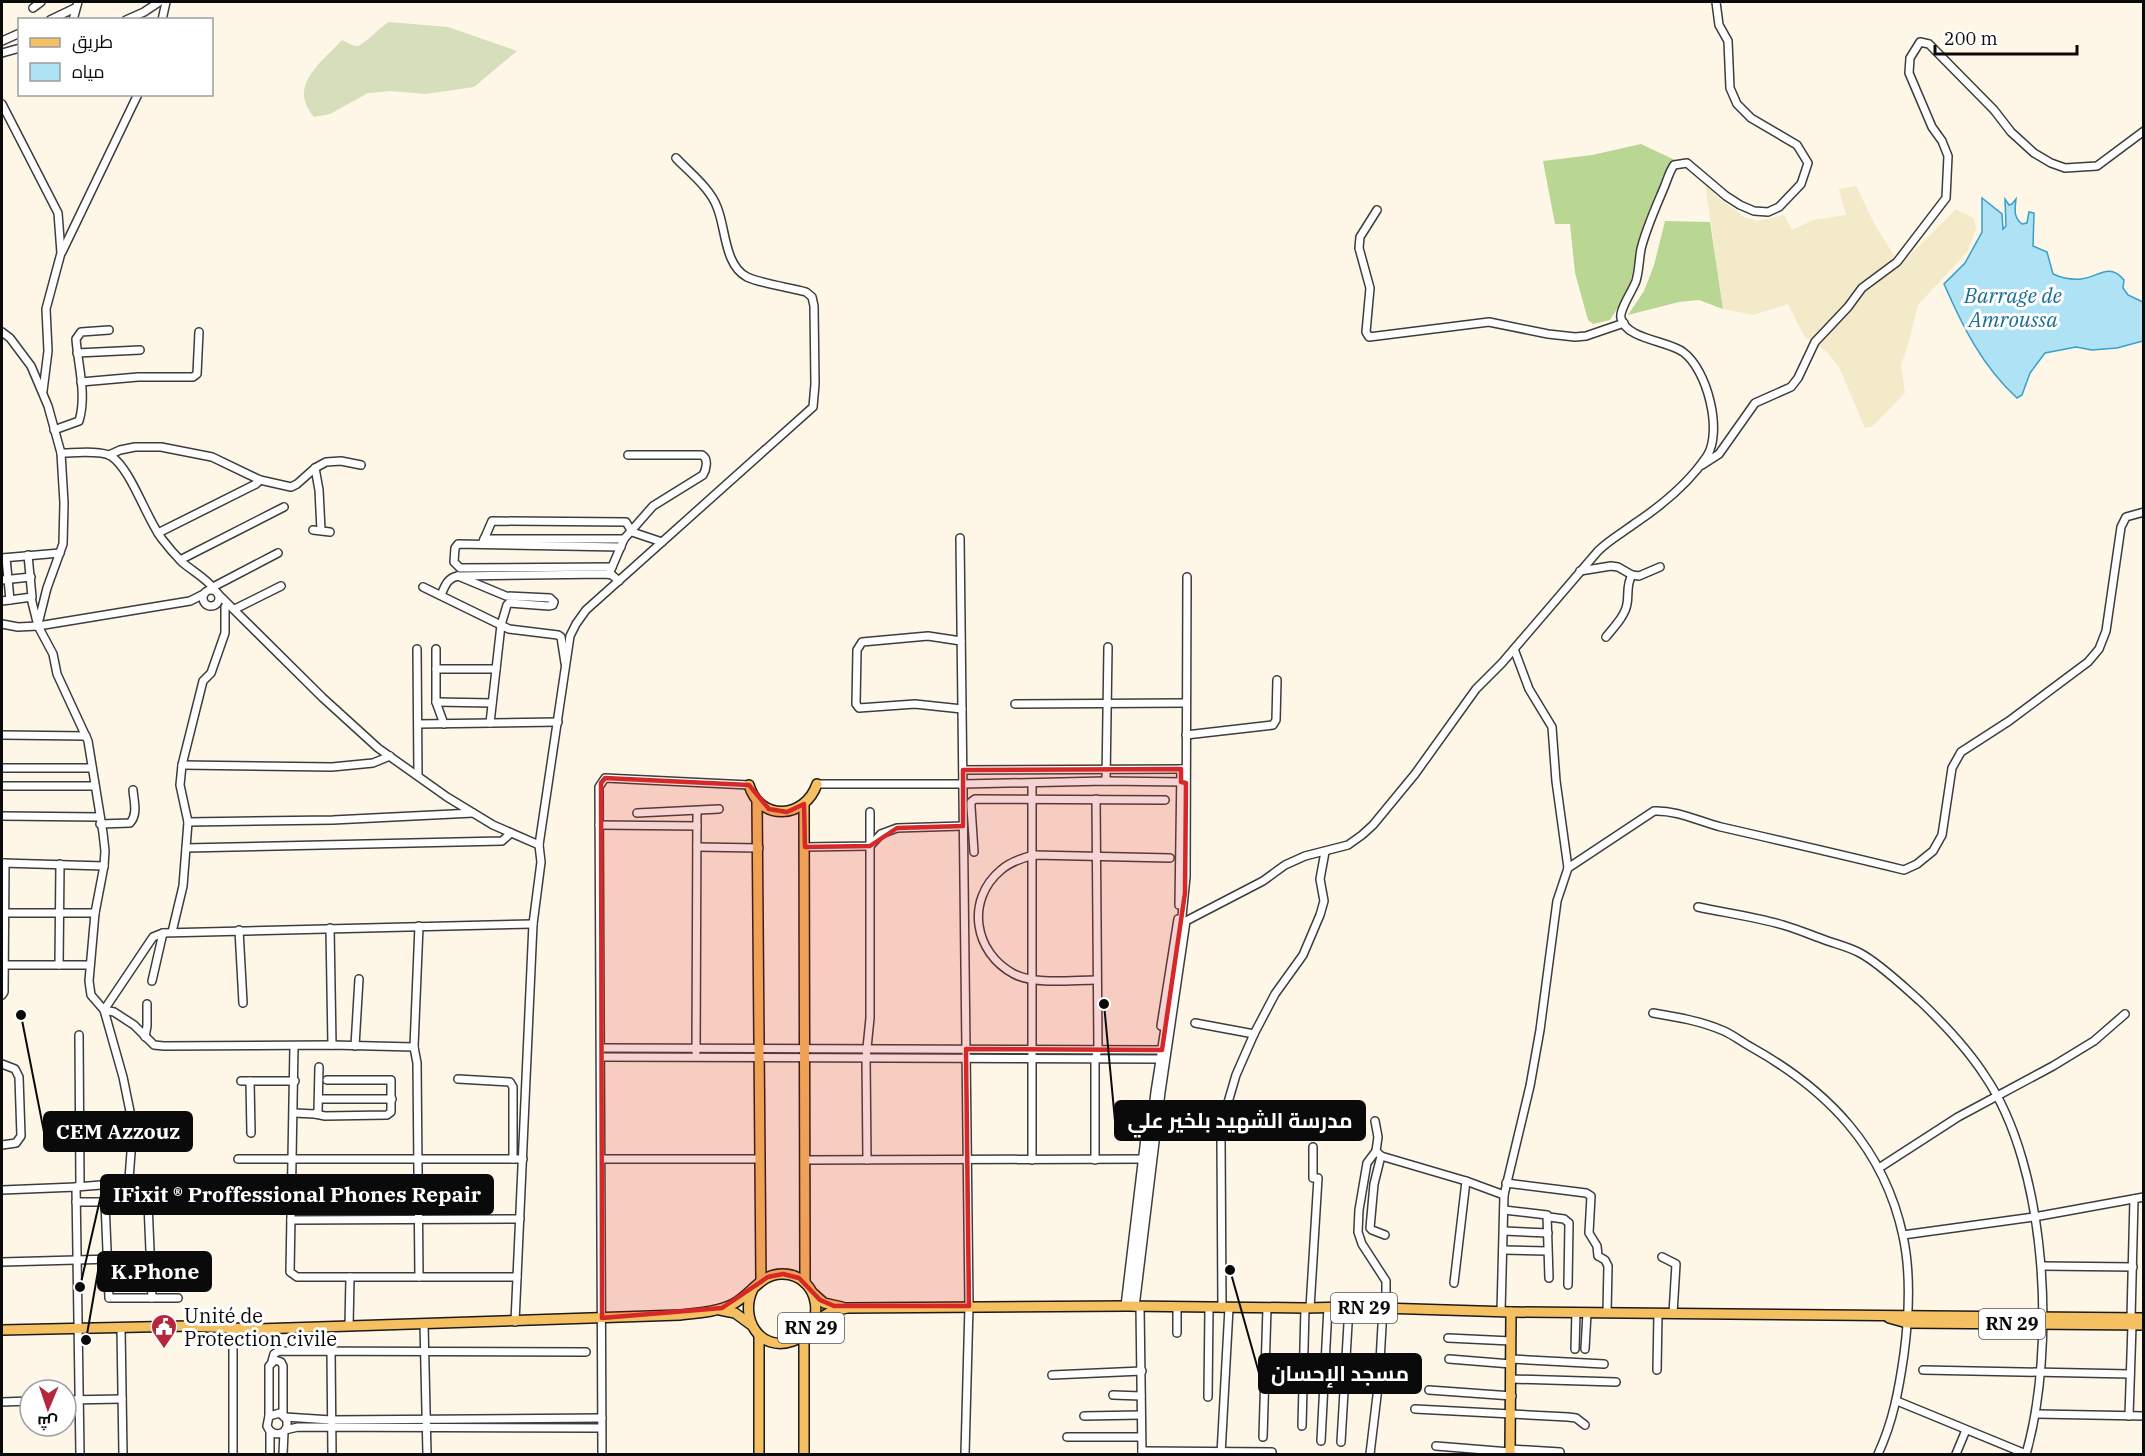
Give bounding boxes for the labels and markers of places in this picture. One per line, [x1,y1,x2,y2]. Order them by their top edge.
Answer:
callout: مدرسة الشهيد بلخير علي [1115,1101,1365,1140]
callout: CEM Azzouz [44,1112,192,1151]
callout: IFixit ® Proffessional Phones Repair [101,1175,493,1214]
callout: K.Phone [98,1252,211,1291]
place label: Unité de Protection civile [184,1302,337,1352]
public building icon: Unité de Protection civile [149,1312,179,1350]
callout: مسجد الإحسان [1259,1354,1421,1393]

